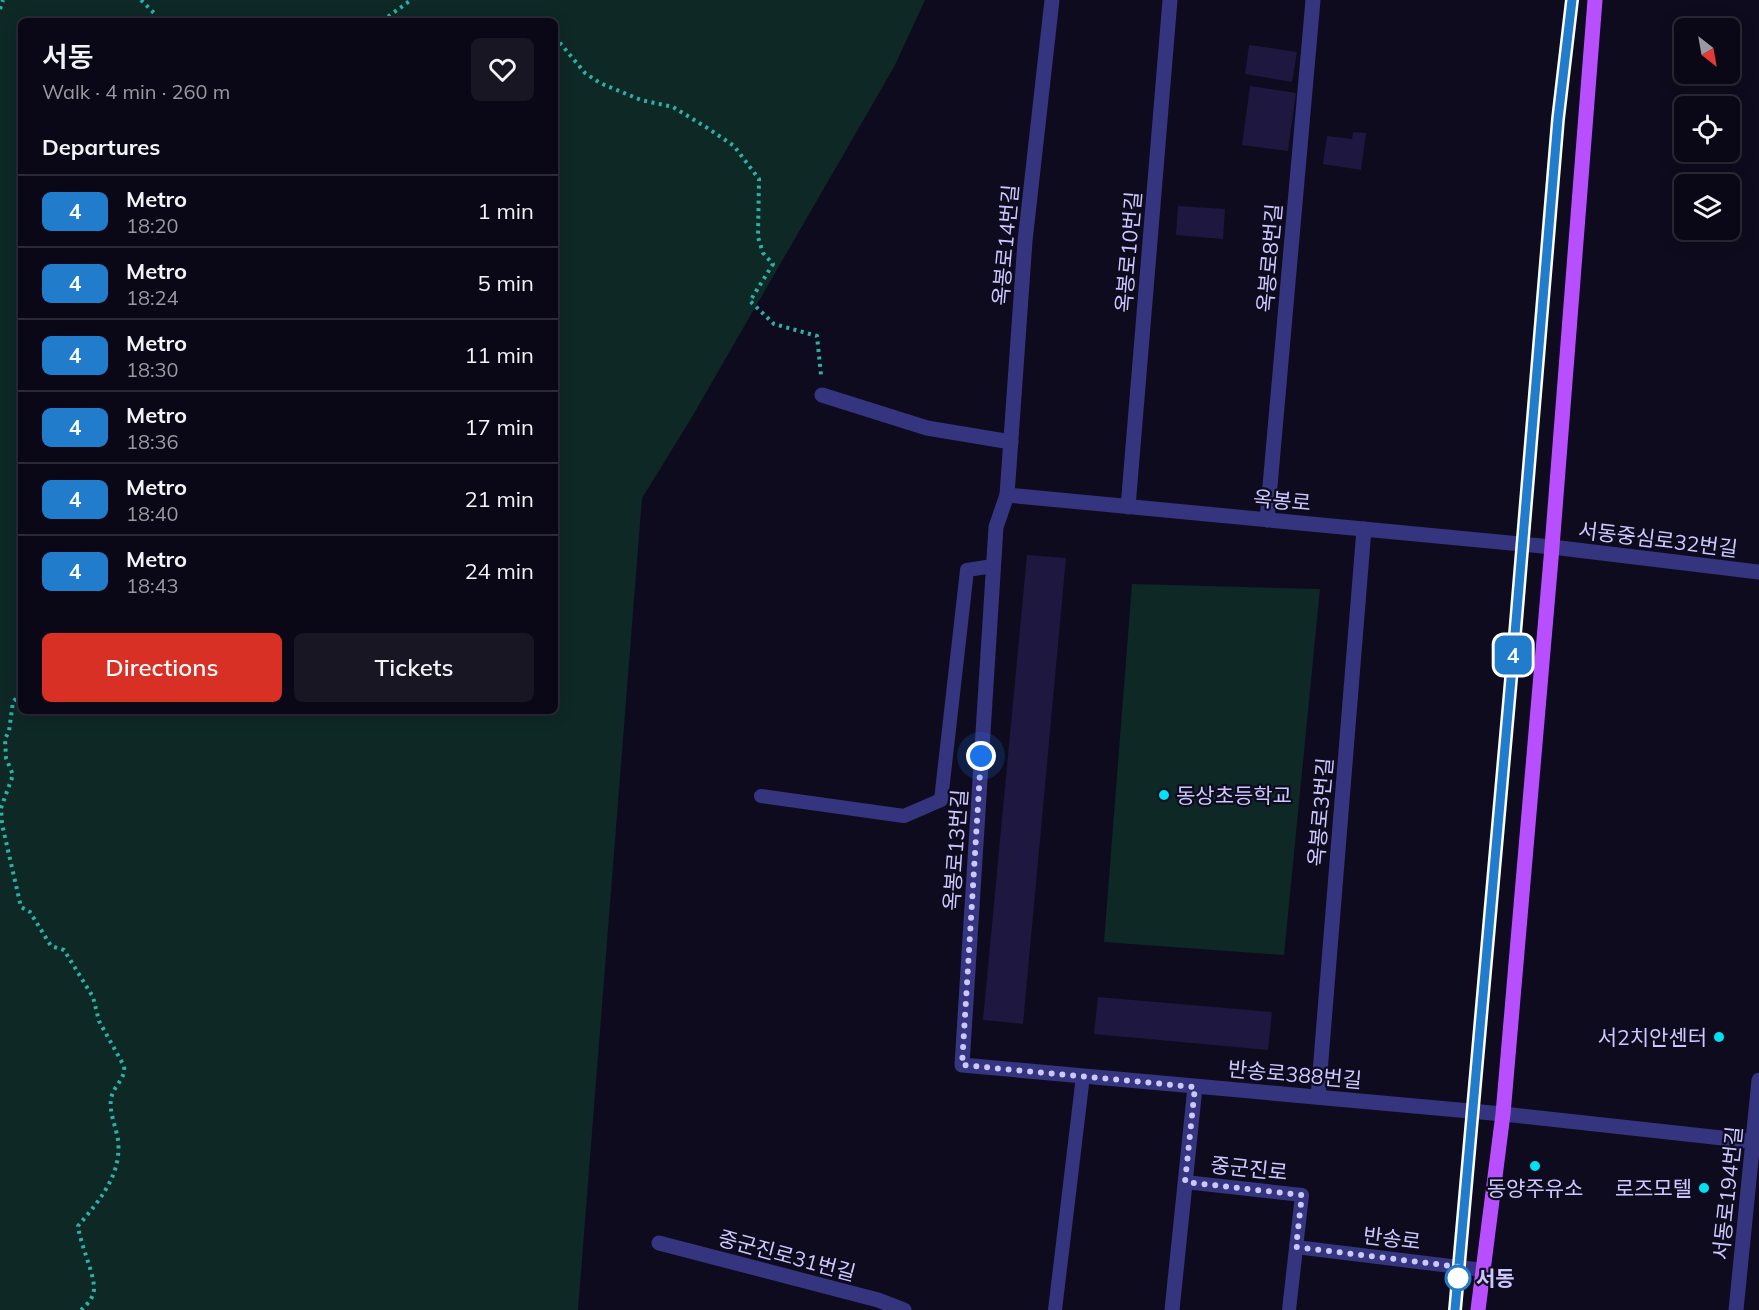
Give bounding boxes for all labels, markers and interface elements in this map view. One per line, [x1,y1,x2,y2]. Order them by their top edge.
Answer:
north arrow [1674,18,1740,84]
map controls [1674,18,1740,240]
button: heart [471,38,534,101]
text: 서동 [42,39,94,74]
text: Walk · 4 min · 260 m [42,79,230,104]
button: locate [1674,96,1740,162]
text: Departures [42,133,160,161]
button: layers [1674,174,1740,240]
street label: 옥봉로14번길 [987,183,1023,307]
text: Metro [126,185,187,213]
street label: 옥봉로10번길 [1110,190,1146,314]
text: 1 min [478,197,534,225]
text: 4 [69,198,81,224]
street label: 옥봉로8번길 [1251,202,1287,314]
text: 18:20 [126,213,179,238]
text: Metro [126,257,187,285]
text: 5 min [478,269,534,297]
text: 4 [69,270,81,296]
text: 18:24 [126,285,179,310]
text: Metro [126,329,187,357]
text: 11 min [464,341,534,369]
text: 4 [69,342,81,368]
text: 18:30 [126,357,179,382]
text: Metro [126,401,187,429]
text: 17 min [464,413,534,441]
text: 4 [69,414,81,440]
text: 18:36 [126,429,179,454]
text: Metro [126,473,187,501]
text: 21 min [464,485,534,513]
street label: 옥봉로 [1252,485,1312,515]
text: 4 [69,486,81,512]
text: 18:40 [126,501,179,526]
street label: 서동중심로32번길 [1577,516,1739,562]
text: Metro [126,545,187,573]
text: 24 min [464,557,534,585]
text: 4 [69,558,81,584]
text: 18:43 [126,573,179,598]
button: Directions [42,633,282,702]
button: Tickets [294,633,534,702]
line badge: 4 [1494,636,1532,674]
text: 4 [1507,642,1519,668]
your location [966,741,996,771]
street label: 옥봉로3번길 [1302,756,1338,868]
place label: 동상초등학교 [1176,782,1292,808]
street label: 옥봉로13번길 [938,788,972,912]
marker: 동상초등학교 [1157,788,1171,802]
place label: 서2치안센터 [1598,1024,1707,1050]
marker: 서2치안센터 [1712,1030,1726,1044]
street label: 반송로388번길 [1227,1055,1363,1093]
street label: 서동로194번길 [1707,1125,1747,1261]
street label: 중군진로 [1209,1151,1289,1185]
marker: 동양주유소 [1528,1159,1542,1173]
place label: 동양주유소 [1487,1175,1583,1201]
place label: 로즈모텔 [1615,1175,1692,1201]
marker: 로즈모텔 [1697,1181,1711,1195]
street label: 반송로 [1362,1222,1422,1254]
street label: 중군진로31번길 [715,1224,859,1286]
marker: 서동 [1445,1265,1471,1291]
place label: 서동 [1476,1265,1515,1291]

